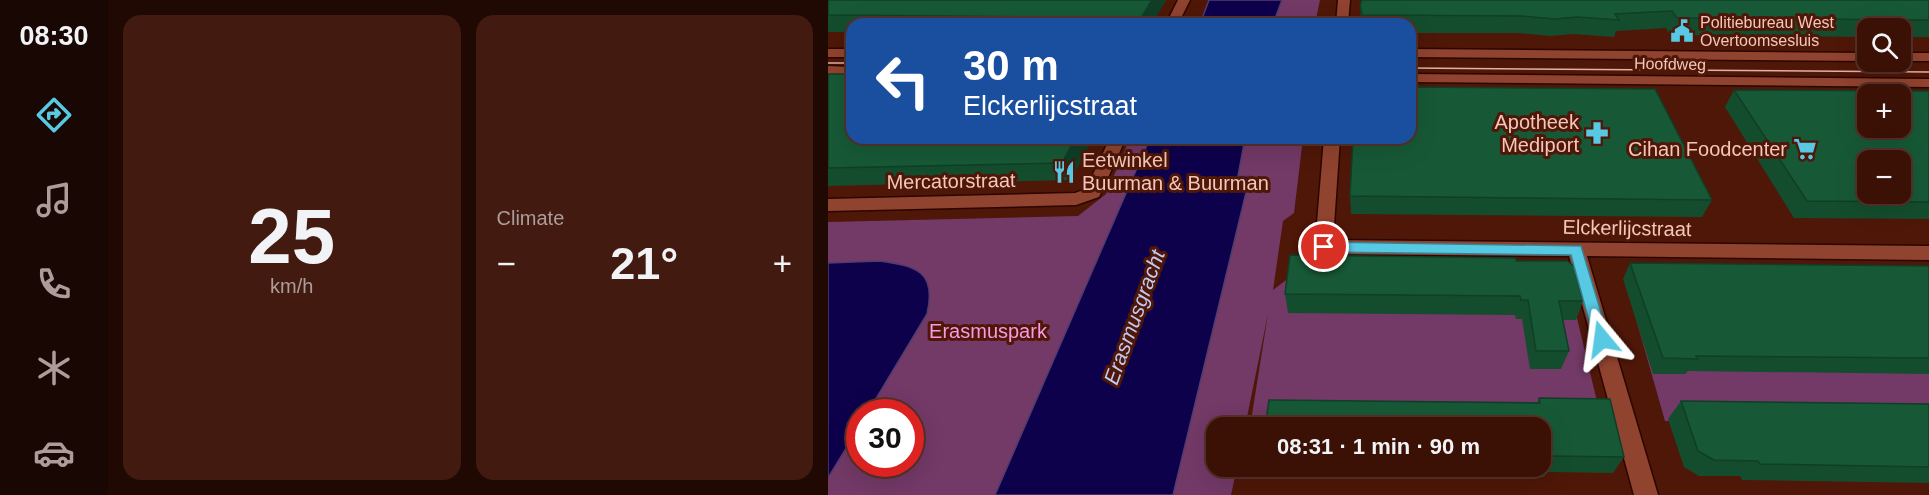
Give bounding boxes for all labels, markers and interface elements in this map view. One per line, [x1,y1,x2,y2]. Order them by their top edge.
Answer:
place label: Politiebureau West Overtoomsesluis [1700,14,1835,49]
public building icon: Politiebureau West Overtoomsesluis [1669,18,1695,44]
map controls [1857,18,1911,204]
button: search [1857,18,1911,72]
text: 08:30 [19,21,89,51]
icon: left [864,42,942,120]
text: 30 m [963,42,1059,89]
street label: Hoofdweg [1634,55,1706,73]
button: + [1857,84,1911,138]
text: Elckerlijcstraat [963,91,1137,121]
icon: directions [33,94,75,136]
place label: Apotheek Mediport [1494,111,1580,156]
pharmacy icon: Apotheek Mediport [1584,120,1610,146]
supermarket icon: Cihan Foodcenter [1792,136,1818,162]
place label: Cihan Foodcenter [1628,138,1787,160]
place label: Eetwinkel Buurman & Buurman [1082,149,1269,194]
button: − [1857,150,1911,204]
restaurant icon: Eetwinkel Buurman & Buurman [1051,159,1077,185]
street label: Mercatorstraat [886,169,1016,193]
icon: music [33,179,75,221]
text: 25 [248,192,335,280]
text: Climate [497,207,564,229]
street label: Elckerlijcstraat [1562,216,1692,240]
pin [1298,221,1349,272]
icon: arrive [1307,230,1340,263]
text: 21° [610,238,678,289]
text: − [497,245,516,282]
text: + [773,245,792,282]
water label: Erasmusgracht [1099,246,1169,387]
icon: phone [33,263,75,305]
text: km/h [270,275,313,297]
position arrow [1570,307,1634,371]
park label: Erasmuspark [929,320,1048,342]
icon: climate [33,347,75,389]
speed limit sign: 30 [846,399,924,477]
icon: car [33,432,75,474]
text: 08:31 · 1 min · 90 m [1277,434,1480,459]

